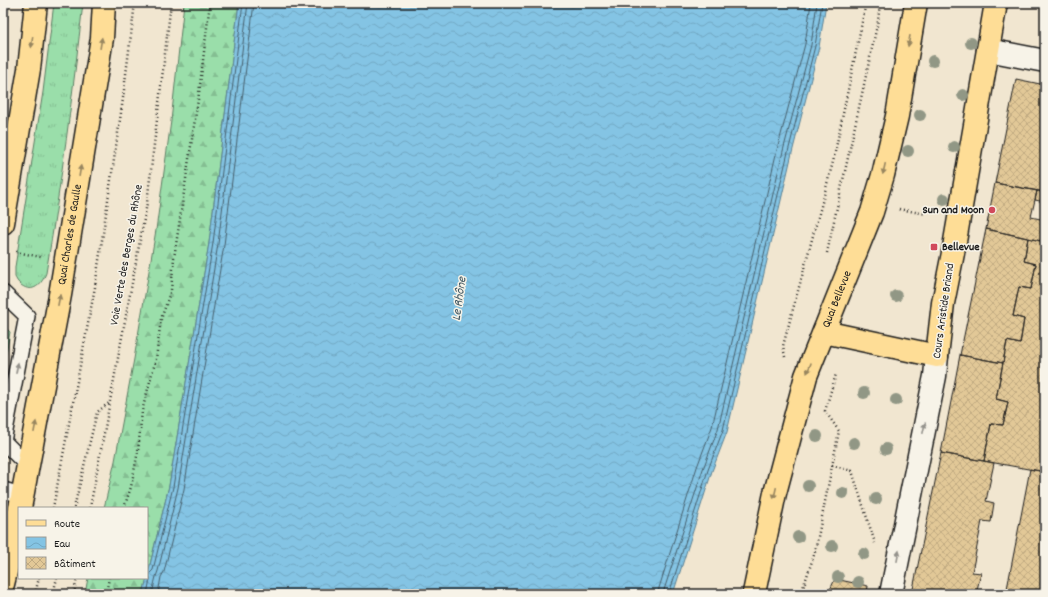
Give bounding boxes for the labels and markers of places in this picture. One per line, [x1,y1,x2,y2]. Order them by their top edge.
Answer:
place label: Sun and Moon [922,202,984,219]
marker: Sun and Moon [987,205,997,215]
place label: Bellevue [942,239,980,256]
marker: Bellevue [929,242,939,252]

